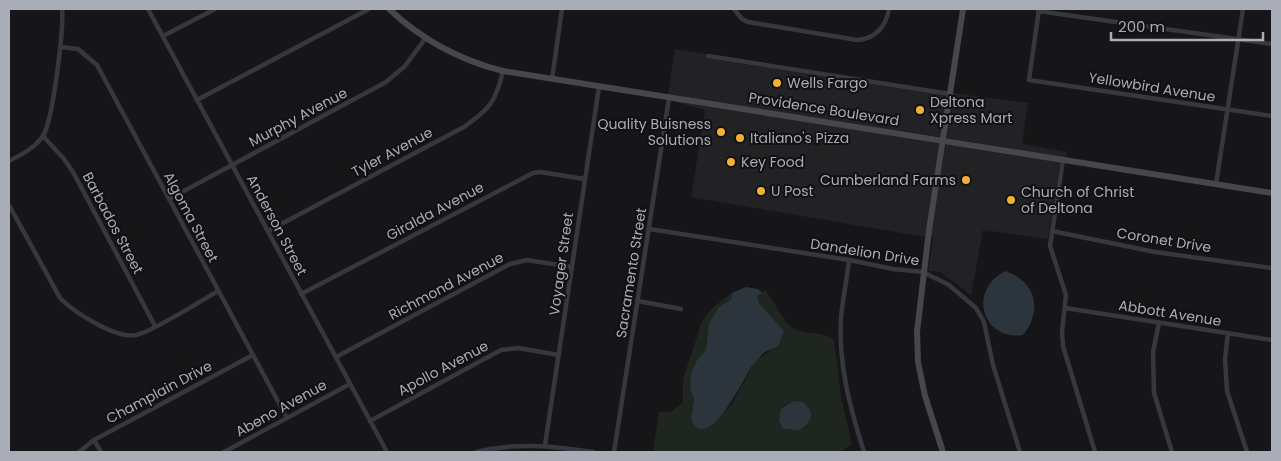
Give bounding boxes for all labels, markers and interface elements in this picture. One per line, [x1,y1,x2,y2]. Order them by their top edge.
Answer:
scale bar [1111,10,1264,42]
text: 200 m [1118,16,1165,37]
street label: Yellowbird Avenue [1087,67,1217,107]
place label: Wells Fargo [787,73,867,93]
marker: Wells Fargo [771,77,783,89]
street label: Murphy Avenue [245,82,351,151]
street label: Providence Boulevard [747,87,901,131]
place label: Deltona Xpress Mart [930,92,1012,128]
marker: Deltona Xpress Mart [914,104,926,116]
place label: Quality Buisness Solutions [597,114,711,150]
street label: Tyler Avenue [348,122,436,182]
marker: Quality Buisness Solutions [715,126,727,138]
place label: Italiano's Pizza [750,128,849,148]
marker: Italiano's Pizza [734,132,746,144]
place label: Key Food [741,152,804,172]
marker: Key Food [725,156,737,168]
street label: Algoma Street [159,168,223,266]
street label: Barbados Street [78,169,148,277]
place label: Cumberland Farms [820,170,956,190]
street label: Anderson Street [242,171,312,279]
marker: Cumberland Farms [960,174,972,186]
street label: Giralda Avenue [383,177,488,245]
place label: U Post [771,181,814,201]
place label: Church of Christ of Deltona [1021,182,1134,218]
marker: U Post [755,185,767,197]
marker: Church of Christ of Deltona [1005,194,1017,206]
street label: Sacramento Street [611,206,651,340]
street label: Voyager Street [544,211,578,317]
street label: Coronet Drive [1115,223,1213,257]
street label: Dandelion Drive [809,234,921,271]
street label: Richmond Avenue [385,247,507,325]
street label: Abbott Avenue [1117,295,1223,331]
street label: Apollo Avenue [394,336,492,400]
street label: Champlain Drive [103,355,216,428]
street label: Abeno Avenue [232,374,331,441]

